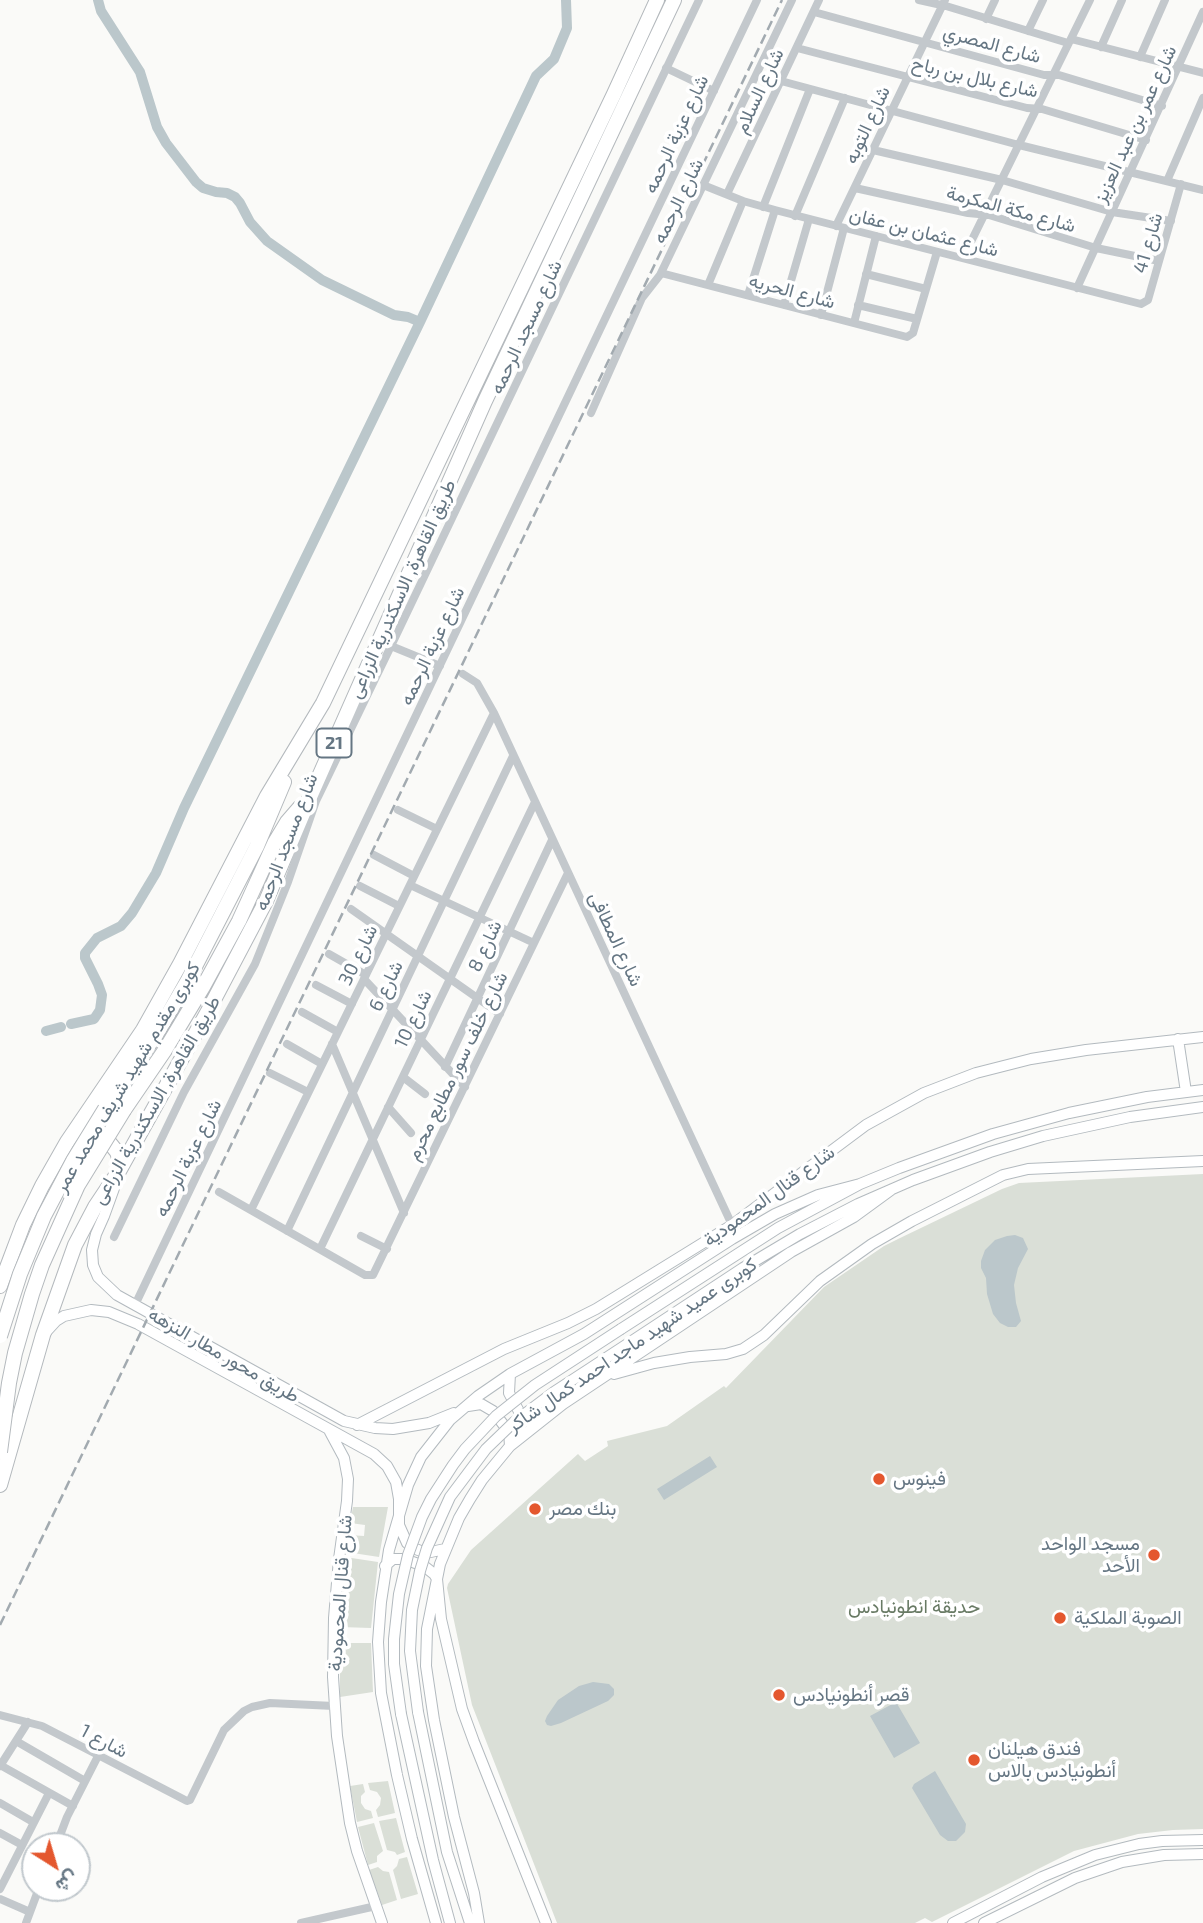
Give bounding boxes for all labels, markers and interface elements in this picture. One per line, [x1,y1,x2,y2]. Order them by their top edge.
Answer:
street label: شارع المصري [941,20,1043,68]
street label: شارع عمر بن عبد العزيز [1088,42,1182,206]
street label: شارع السلام [729,45,789,137]
street label: شارع بلال بن رباح [910,51,1040,103]
street label: شارع عزبة الرحمه [639,71,713,197]
street label: شارع التوبه [839,83,895,167]
street label: شارع الرحمه [648,155,708,247]
street label: شارع مكة المكرمة [944,181,1078,237]
street label: شارع عثمان بن عفان [847,202,1001,262]
street label: شارع 41 [1129,210,1167,276]
street label: شارع مسجد الرحمه [485,256,567,398]
street label: شارع الحريه [746,269,838,313]
street label: طريق القاهرة, الاسكندرية الزراعى [343,476,461,702]
street label: شارع عزبة الرحمه [395,583,469,709]
road number: 21 [316,728,352,758]
street label: شارع مسجد الرحمه [249,770,323,914]
street label: شارع المطافى [584,888,648,990]
street label: شارع 8 [463,917,507,975]
street label: شارع 30 [334,921,382,989]
street label: شارع 6 [364,957,408,1015]
street label: كوبرى مقدم شهيد شريف محمد عمر [49,958,205,1196]
street label: شارع خلف سور مطابع محرم [401,968,513,1164]
street label: شارع 10 [389,986,437,1052]
street label: طريق القاهرة, الاسكندرية الزراعى [87,992,225,1208]
street label: شارع عزبة الرحمه [150,1095,226,1221]
street label: شارع قنال المحمودية [699,1141,839,1251]
street label: كوبرى عميد شهيد ماجد احمد كمال شاكر [503,1253,761,1437]
street label: طريق محور مطار النزهه [144,1302,304,1408]
place label: فينوس [893,1468,946,1490]
marker: فينوس [871,1471,887,1487]
place label: بنك مصر [549,1498,616,1520]
marker: بنك مصر [527,1501,543,1517]
street label: شارع قنال المحمودية [323,1514,357,1672]
place label: مسجد الواحد الأحد [1041,1533,1140,1577]
marker: مسجد الواحد الأحد [1146,1547,1162,1563]
park label: حديقة انطونيادس [848,1596,980,1618]
place label: الصوبة الملكية [1074,1607,1182,1629]
marker: الصوبة الملكية [1052,1610,1068,1626]
place label: قصر أنطونيادس [793,1684,910,1706]
marker: قصر أنطونيادس [771,1687,787,1703]
street label: شارع 1 [77,1719,131,1763]
place label: فندق هيلنان أنطونيادس بالاس [988,1738,1116,1782]
marker: فندق هيلنان أنطونيادس بالاس [966,1752,982,1768]
north arrow [21,1832,91,1902]
text: ش [52,1867,84,1899]

